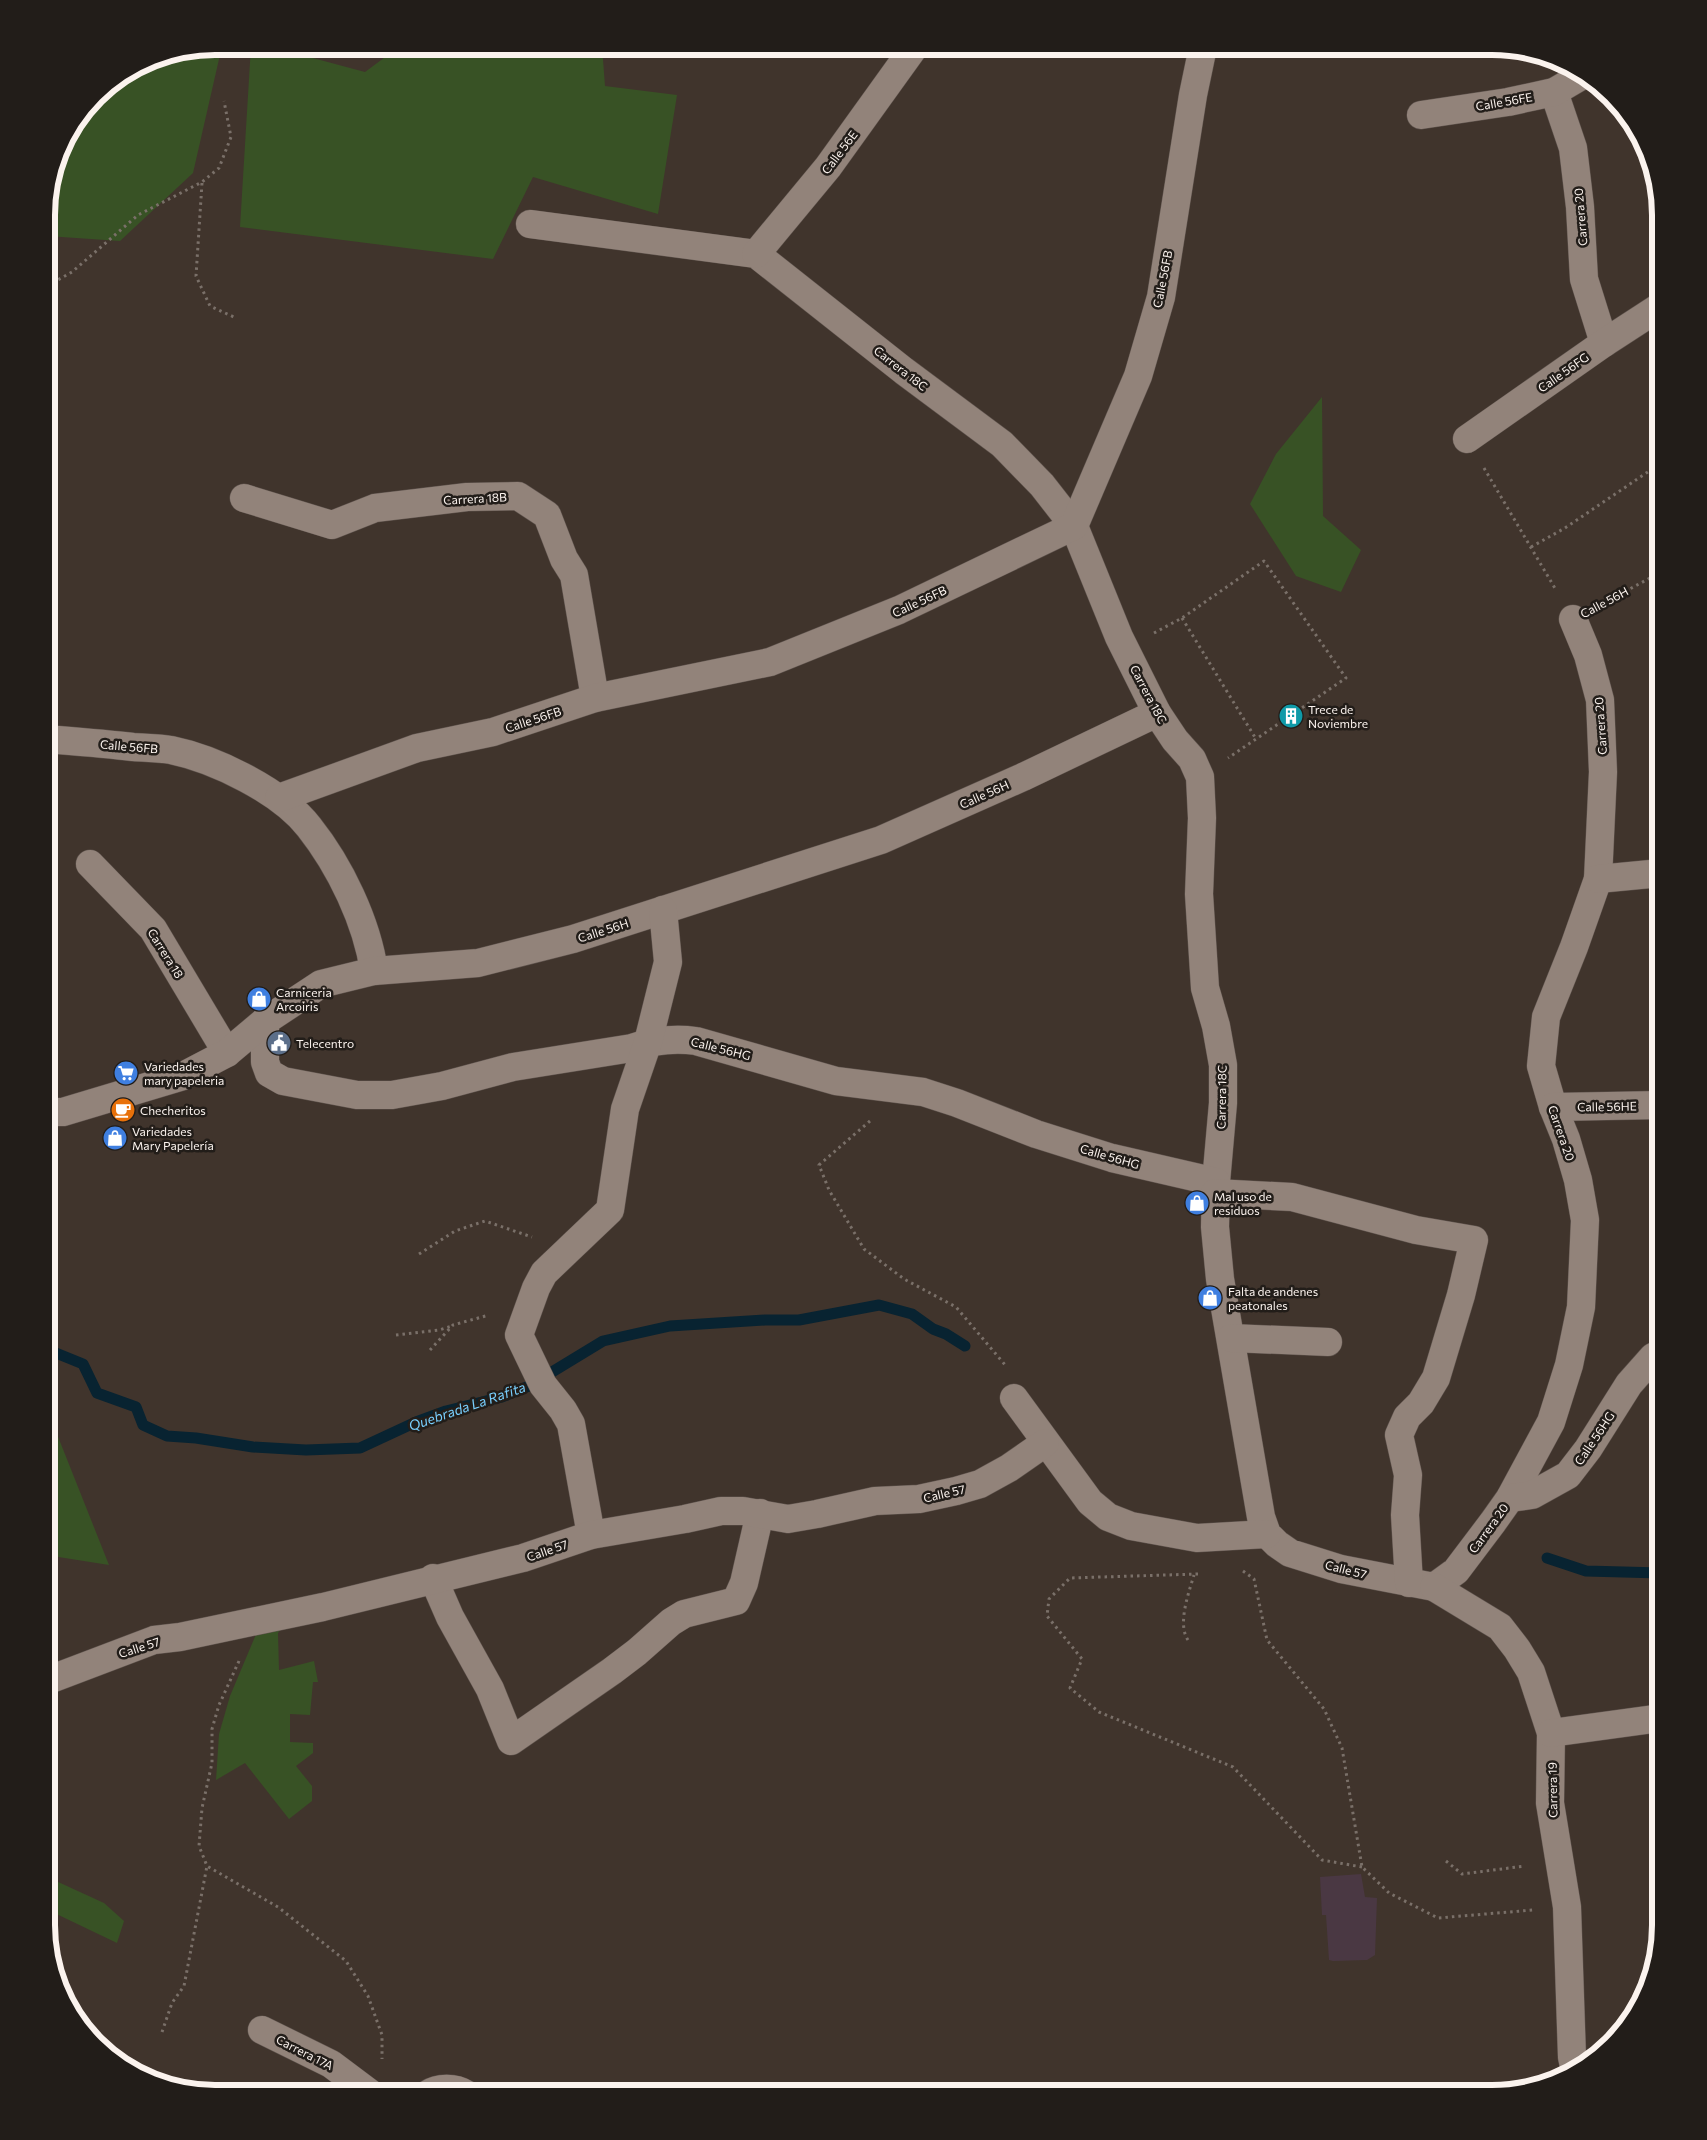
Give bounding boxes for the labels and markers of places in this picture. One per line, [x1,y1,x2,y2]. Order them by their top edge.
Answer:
place label: Trece de Noviembre [1308,702,1368,730]
building icon: Trece de Noviembre [1278,703,1304,729]
place label: Carniceria Arcoiris [276,985,332,1013]
shop icon: Carniceria Arcoiris [246,986,272,1012]
public building icon: Telecentro [266,1030,292,1056]
place label: Telecentro [296,1036,354,1050]
place label: Variedades mary papeleria [144,1059,224,1087]
supermarket icon: Variedades mary papeleria [113,1060,139,1086]
cafe icon: Checheritos [110,1097,136,1123]
place label: Checheritos [140,1103,206,1117]
place label: Variedades Mary Papelería [132,1124,214,1152]
shop icon: Variedades Mary Papelería [102,1125,128,1151]
place label: Mal uso de residuos [1214,1189,1272,1217]
shop icon: Mal uso de residuos [1184,1190,1210,1216]
place label: Falta de andenes peatonales [1228,1284,1318,1312]
shop icon: Falta de andenes peatonales [1197,1285,1223,1311]

